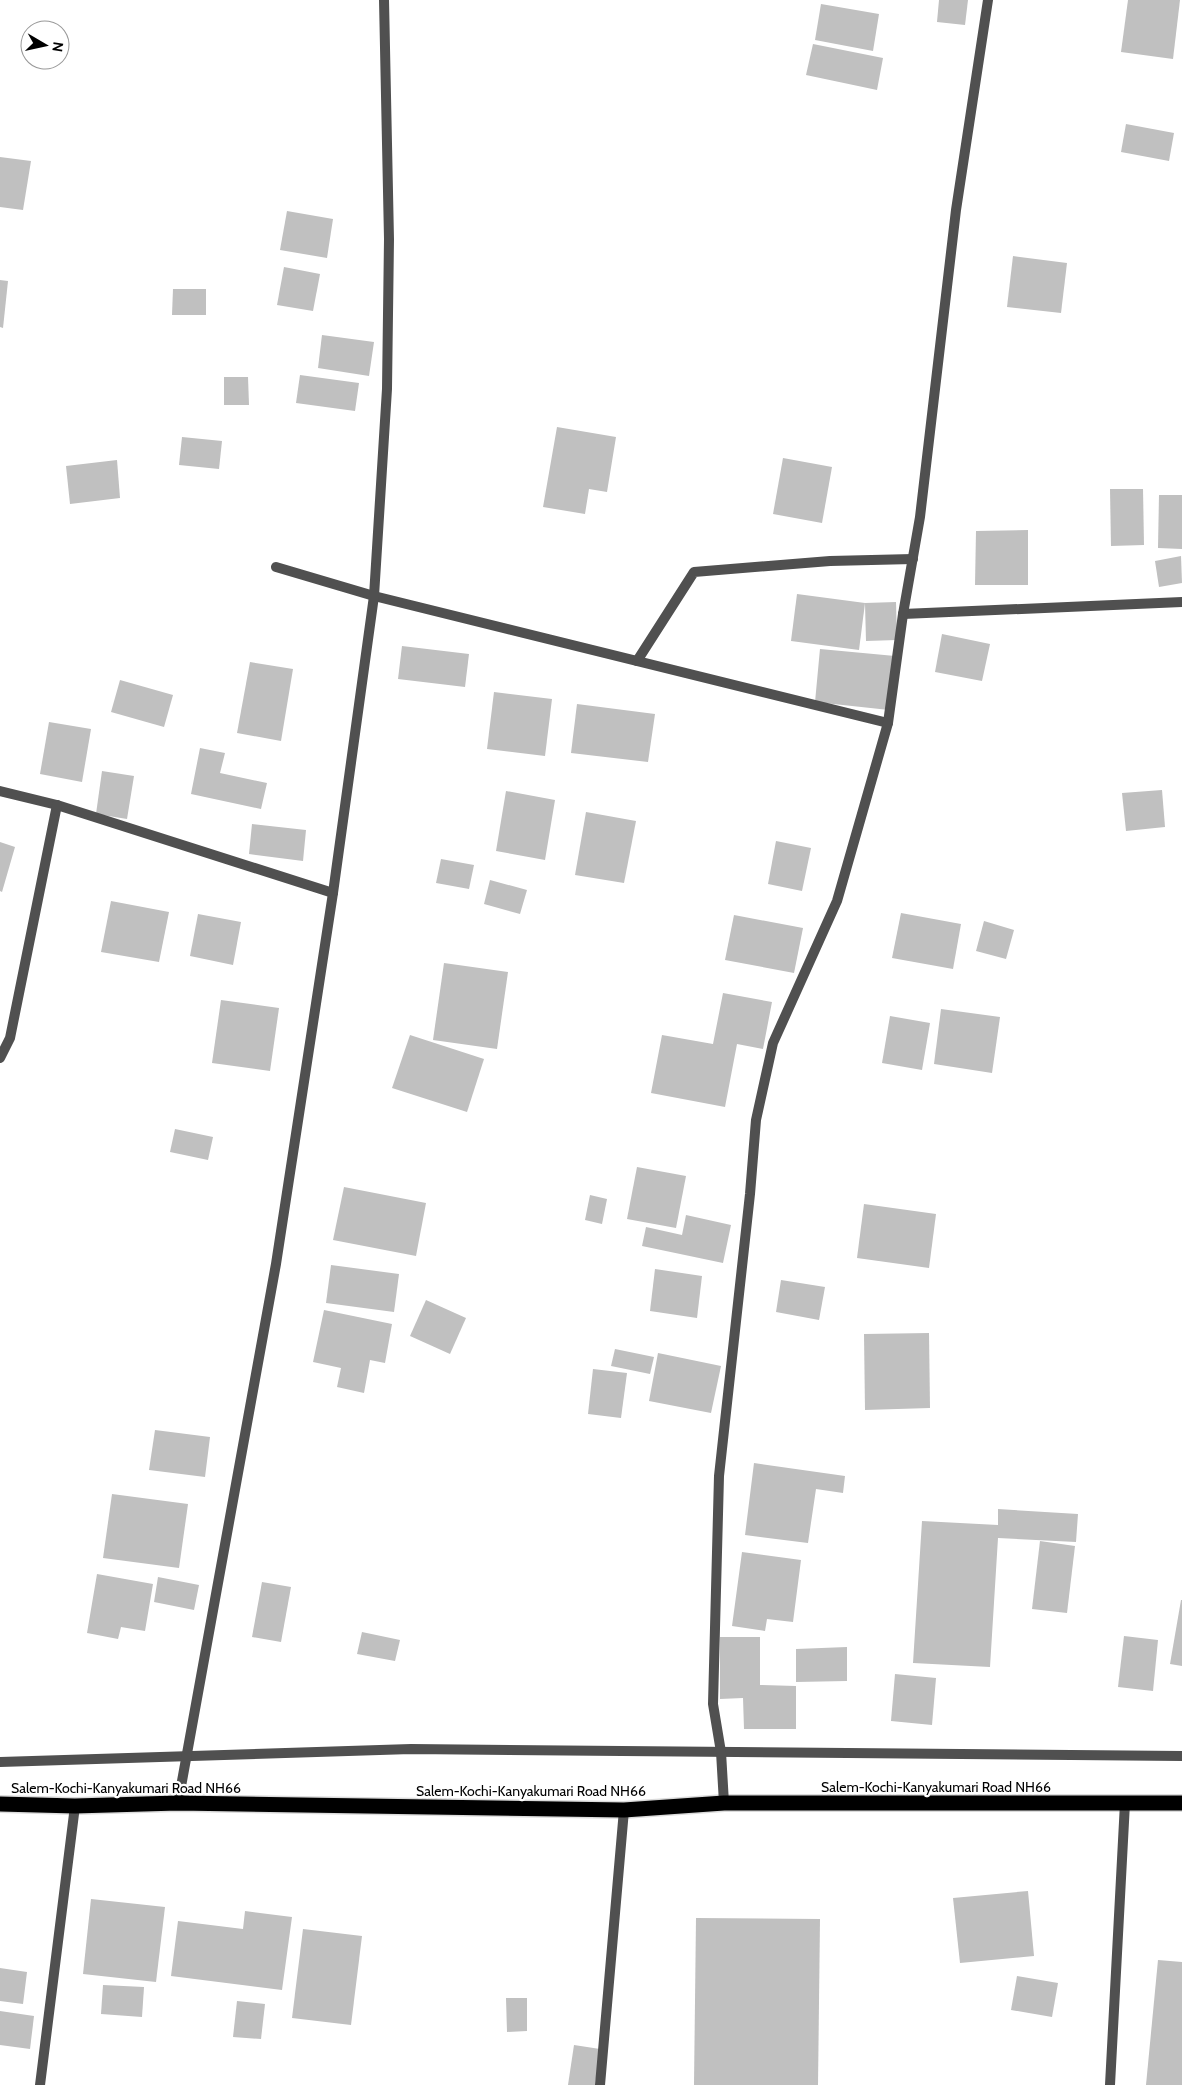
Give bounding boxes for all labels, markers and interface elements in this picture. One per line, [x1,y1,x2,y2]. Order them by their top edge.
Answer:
north arrow [20,20,70,70]
text: N [48,41,68,53]
street label: Salem-Kochi-Kanyakumari Road NH66 [821,1778,1051,1796]
street label: Salem-Kochi-Kanyakumari Road NH66 [11,1779,241,1797]
street label: Salem-Kochi-Kanyakumari Road NH66 [416,1782,646,1800]

